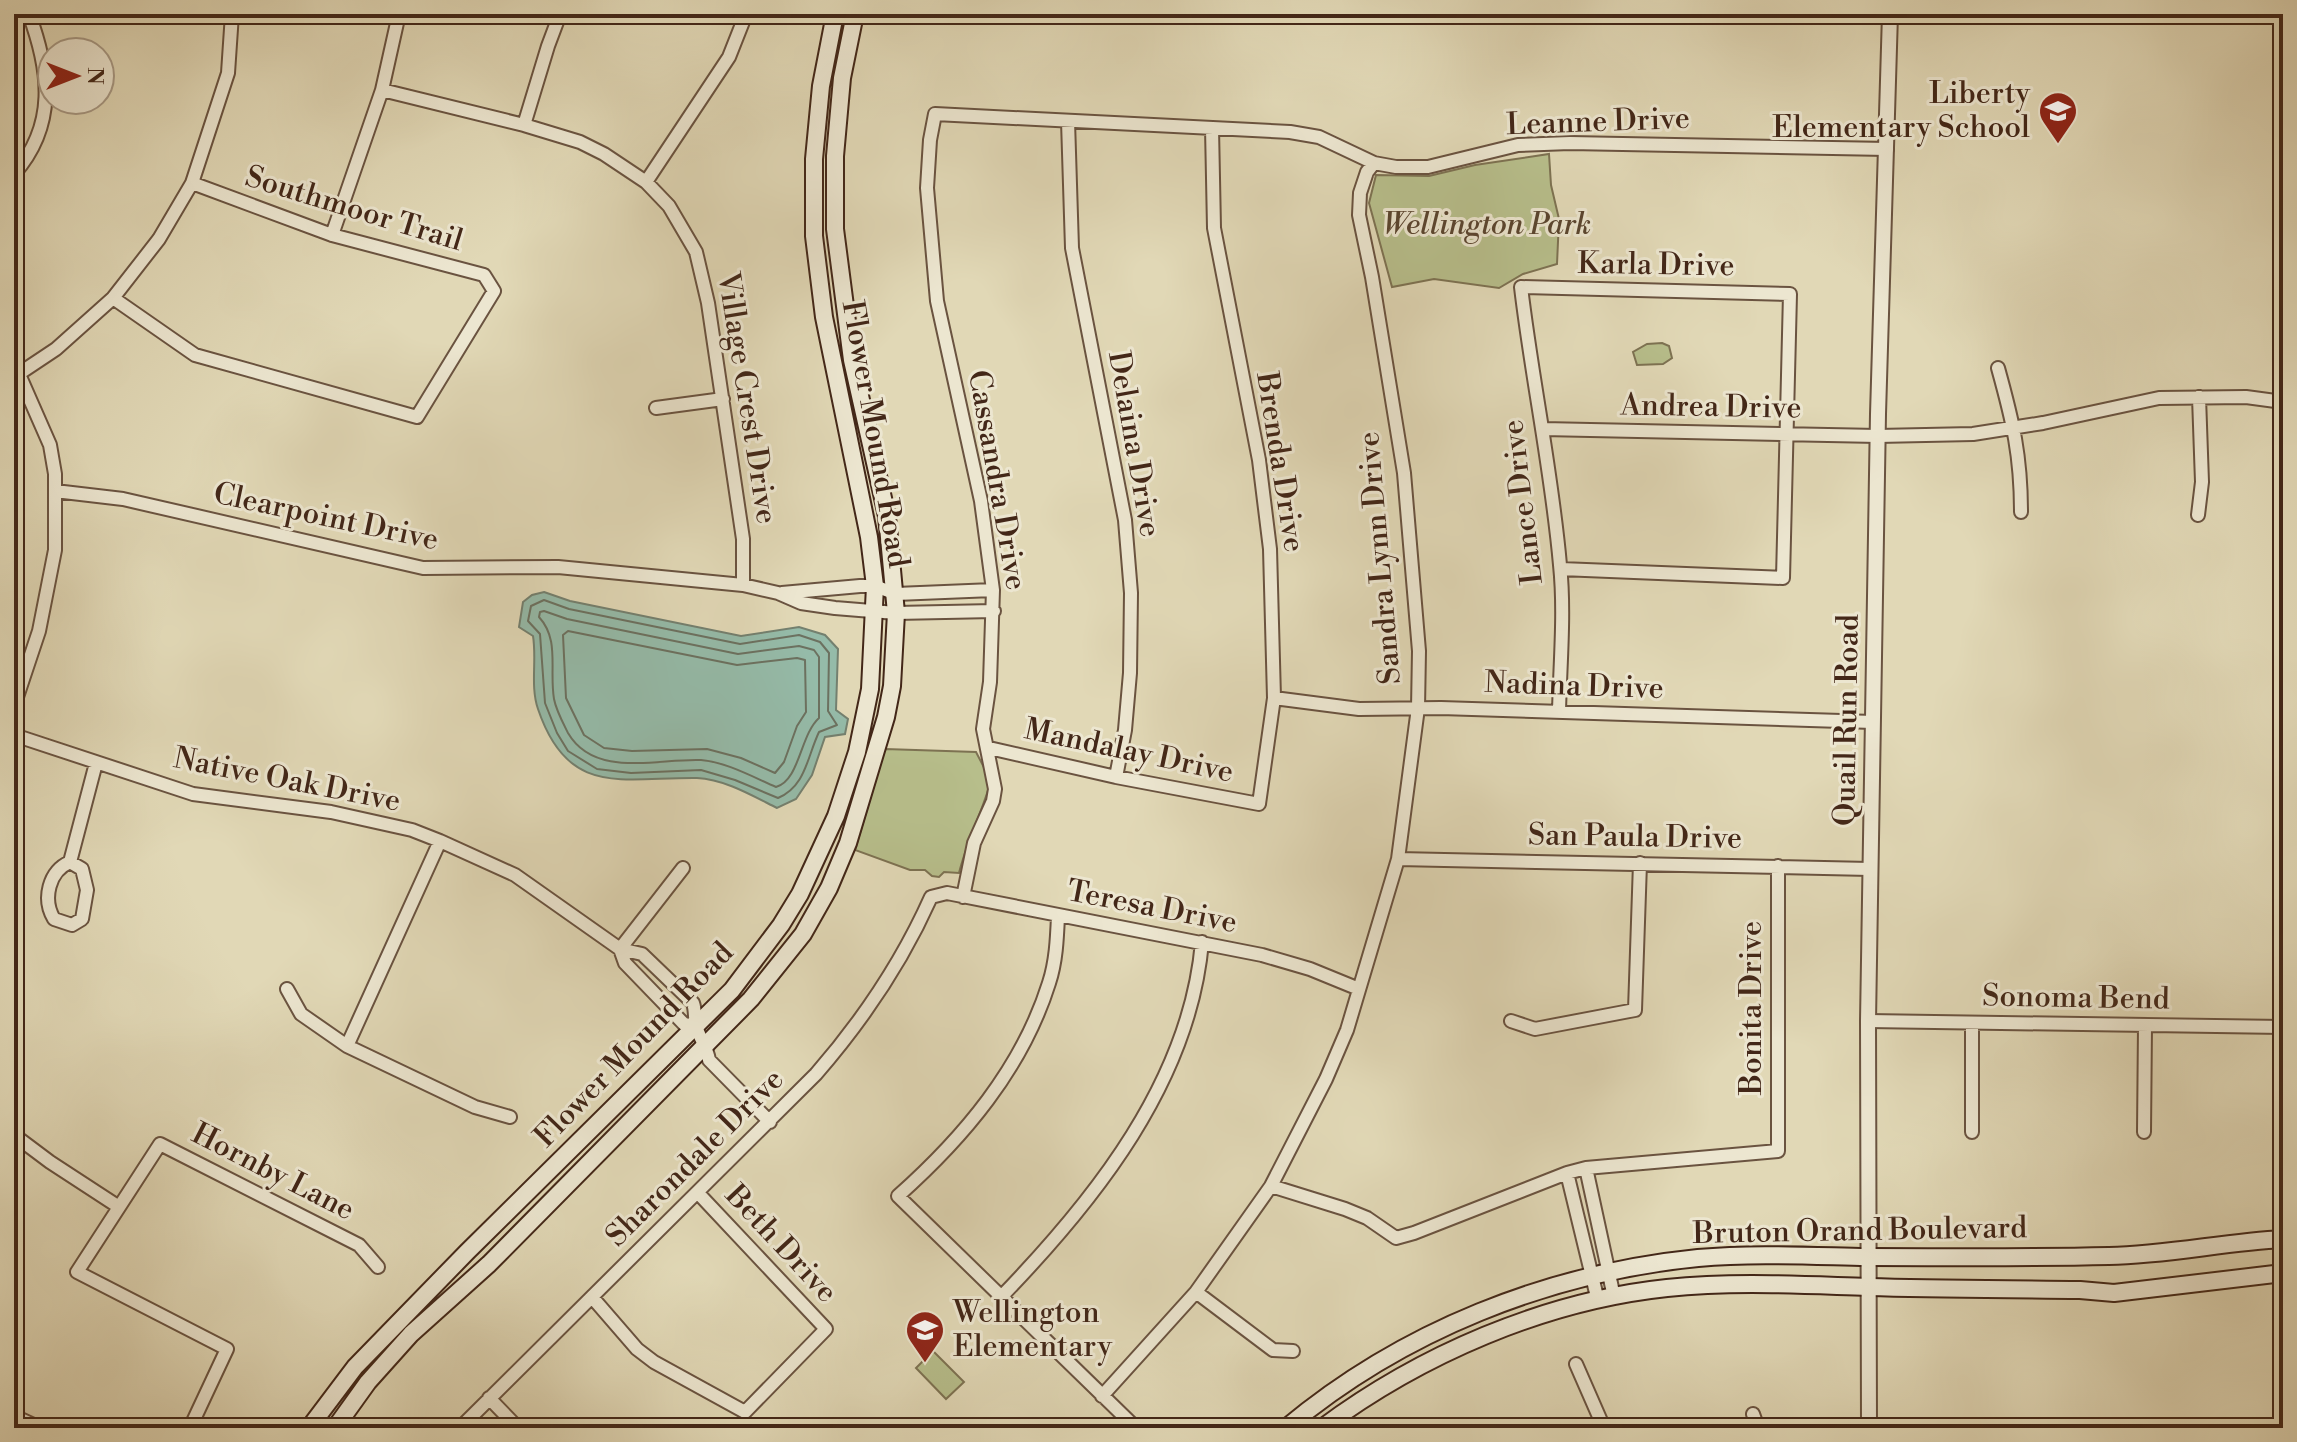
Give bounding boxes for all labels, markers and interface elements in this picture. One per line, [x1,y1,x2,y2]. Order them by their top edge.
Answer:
north arrow [36,36,116,116]
text: N [81,67,108,85]
place label: Liberty Elementary School [1772,75,2030,147]
school or university icon: Liberty Elementary School [2037,90,2079,145]
street label: Leanne Drive [1506,100,1690,144]
street label: Southmoor Trail [240,158,468,260]
park label: Wellington Park [1383,206,1591,244]
street label: Karla Drive [1577,245,1735,285]
street label: Village Crest Drive [708,269,786,526]
street label: Flower Mound Road [833,297,917,571]
street label: Delaina Drive [1099,348,1169,540]
street label: Cassandra Drive [959,367,1035,593]
street label: Brenda Drive [1247,368,1313,555]
street label: Andrea Drive [1619,386,1802,428]
street label: Lance Drive [1494,417,1552,587]
street label: Sandra Lynn Drive [1350,430,1410,686]
street label: Clearpoint Drive [210,475,442,559]
street label: Quail Run Road [1826,614,1868,826]
street label: Nadina Drive [1484,664,1664,708]
street label: Mandalay Drive [1021,710,1237,792]
street label: Native Oak Drive [170,739,404,821]
street label: San Paula Drive [1528,816,1742,858]
street label: Teresa Drive [1064,872,1240,942]
street label: Bonita Drive [1733,921,1771,1096]
street label: Flower Mound Road [526,934,742,1156]
street label: Sonoma Bend [1982,977,2170,1019]
street label: Sharondale Drive [598,1061,792,1255]
street label: Hornby Lane [185,1115,361,1229]
street label: Beth Drive [716,1176,845,1311]
street label: Bruton Orand Boulevard [1691,1209,2028,1253]
place label: Wellington Elementary [952,1294,1112,1366]
school or university icon: Wellington Elementary [904,1309,946,1364]

